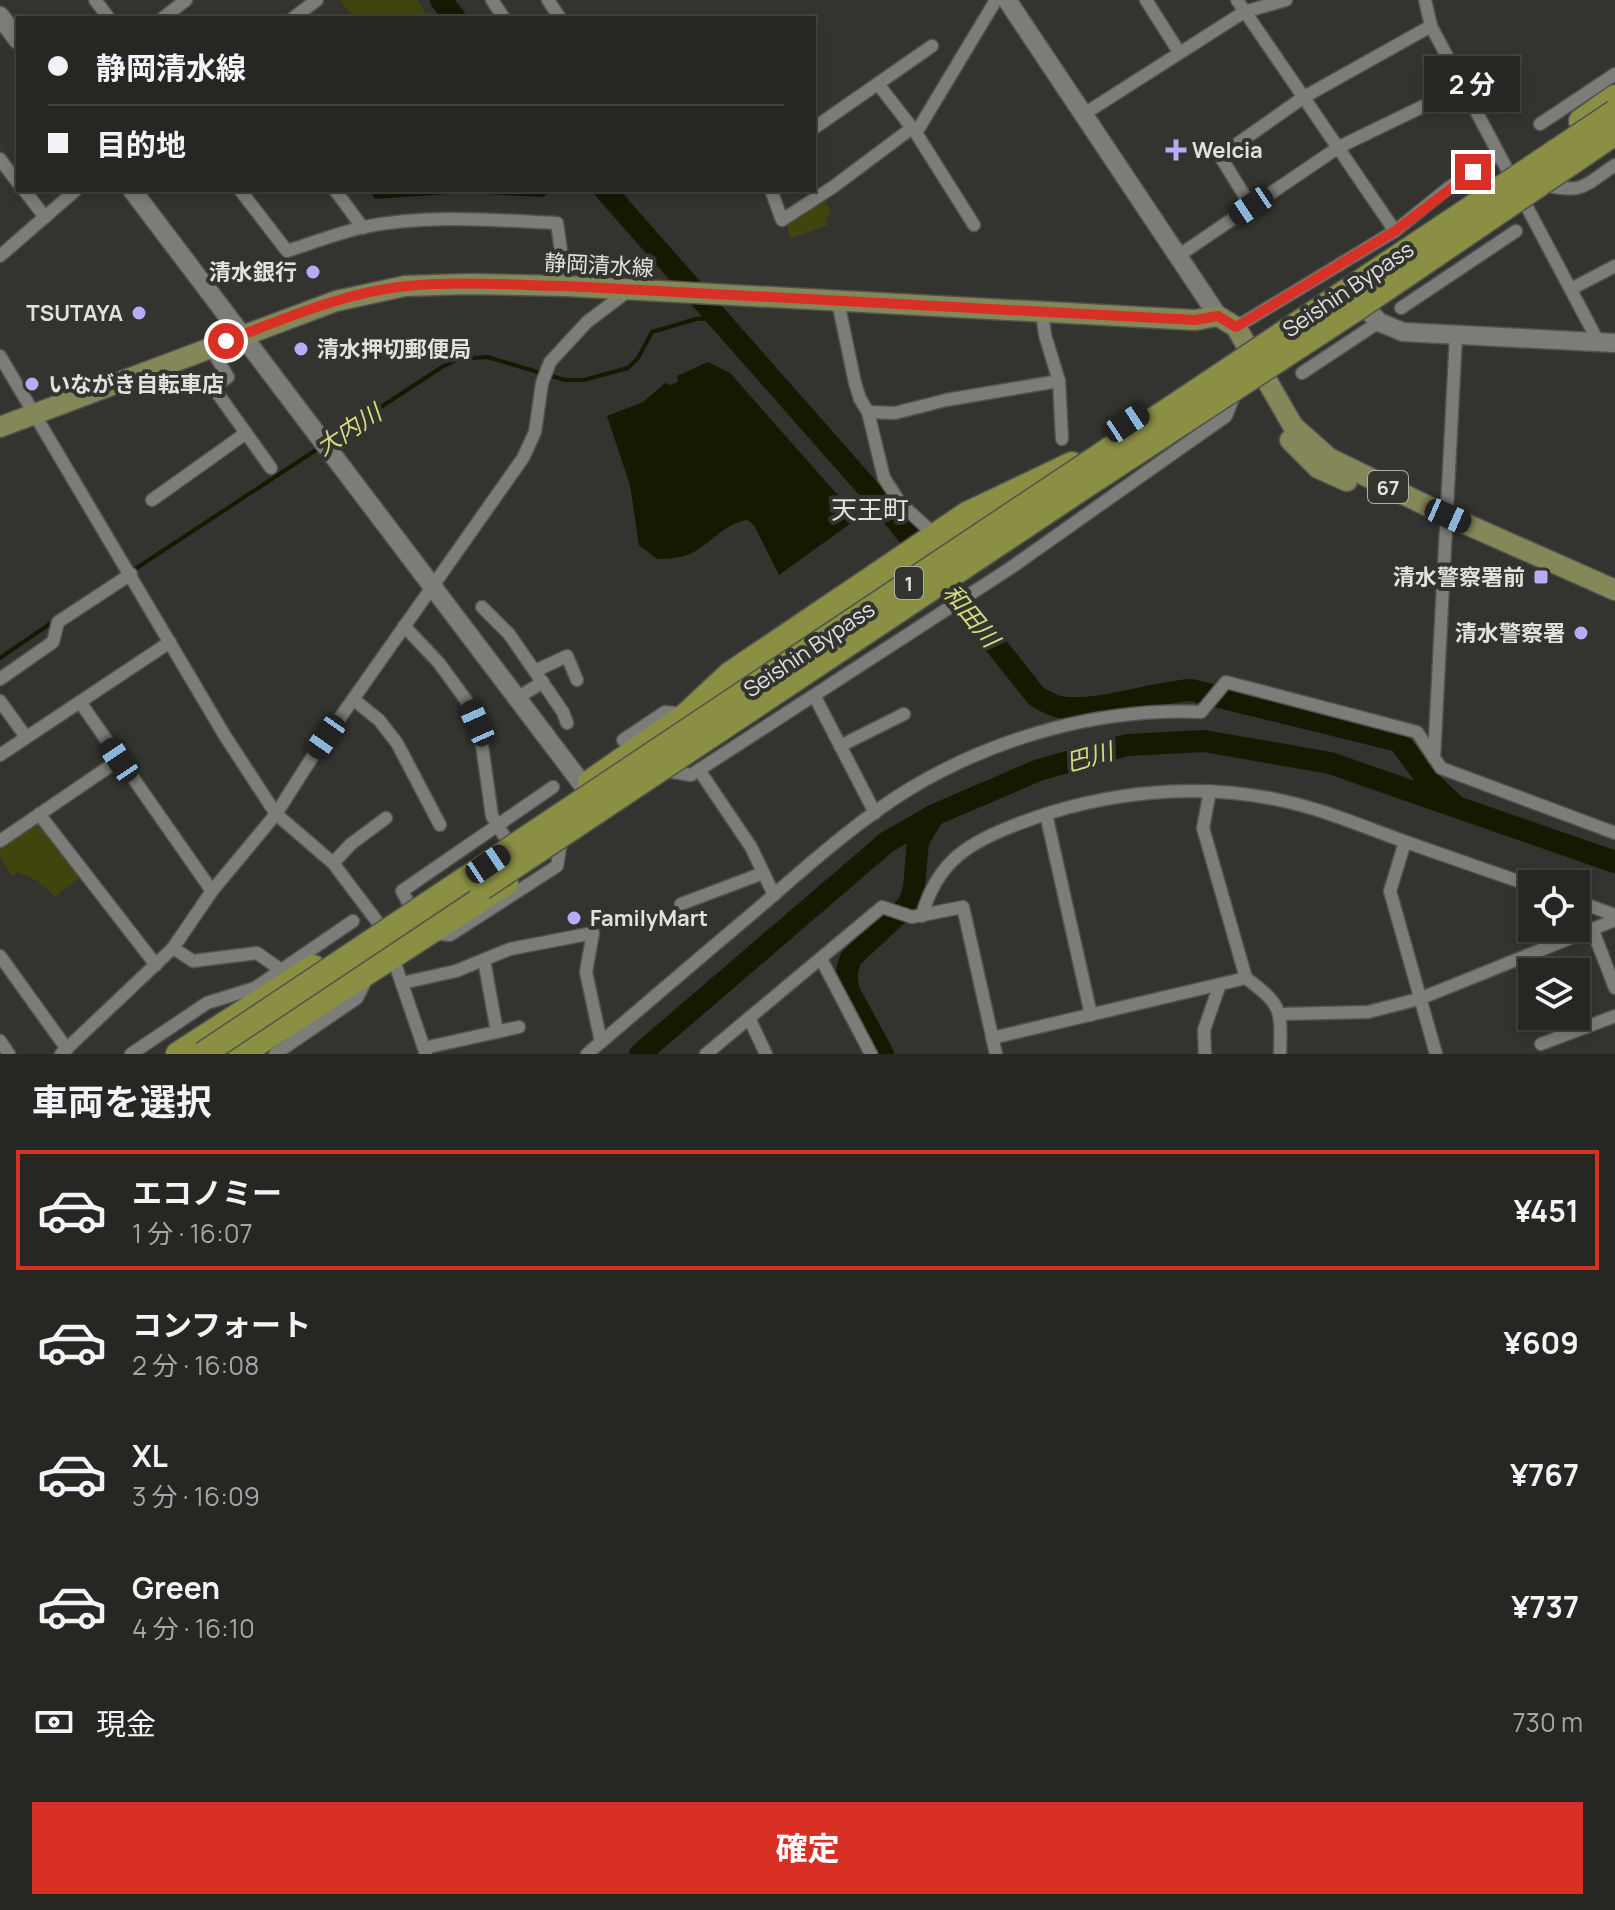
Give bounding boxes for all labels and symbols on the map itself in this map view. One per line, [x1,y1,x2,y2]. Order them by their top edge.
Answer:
callout: 2 分 [1425,56,1521,112]
place label: Welcia [1192,135,1263,165]
marker: Welcia [1167,141,1185,159]
route end [1455,154,1491,190]
car [1224,183,1278,229]
street label: Seishin Bypass [1277,234,1419,344]
street label: 静岡清水線 [543,247,655,283]
place label: 清水銀行 [209,257,297,287]
marker: 清水銀行 [304,263,322,281]
place label: TSUTAYA [26,298,123,328]
marker: TSUTAYA [130,304,148,322]
route start [208,323,244,359]
place label: 清水押切郵便局 [317,334,471,364]
marker: 清水押切郵便局 [292,340,310,358]
place label: いながき自転車店 [48,369,224,399]
marker: いながき自転車店 [23,375,41,393]
water label: 大内川 [309,394,390,462]
car [1100,400,1154,446]
road number: 67 [1368,471,1408,503]
district label: 天王町 [831,491,909,527]
car [1421,495,1475,537]
place label: 清水警察署前 [1393,562,1525,592]
road number: 1 [895,567,923,599]
marker: 清水警察署前 [1532,568,1550,586]
water label: 和田川 [937,577,1009,656]
street label: Seishin Bypass [738,594,880,704]
place label: 清水警察署 [1455,618,1565,648]
marker: 清水警察署 [1572,624,1590,642]
car [456,696,498,750]
car [302,710,350,764]
car [96,733,142,787]
water label: 巴川 [1061,733,1120,778]
car [461,841,515,887]
place label: FamilyMart [590,903,708,933]
marker: FamilyMart [565,909,583,927]

